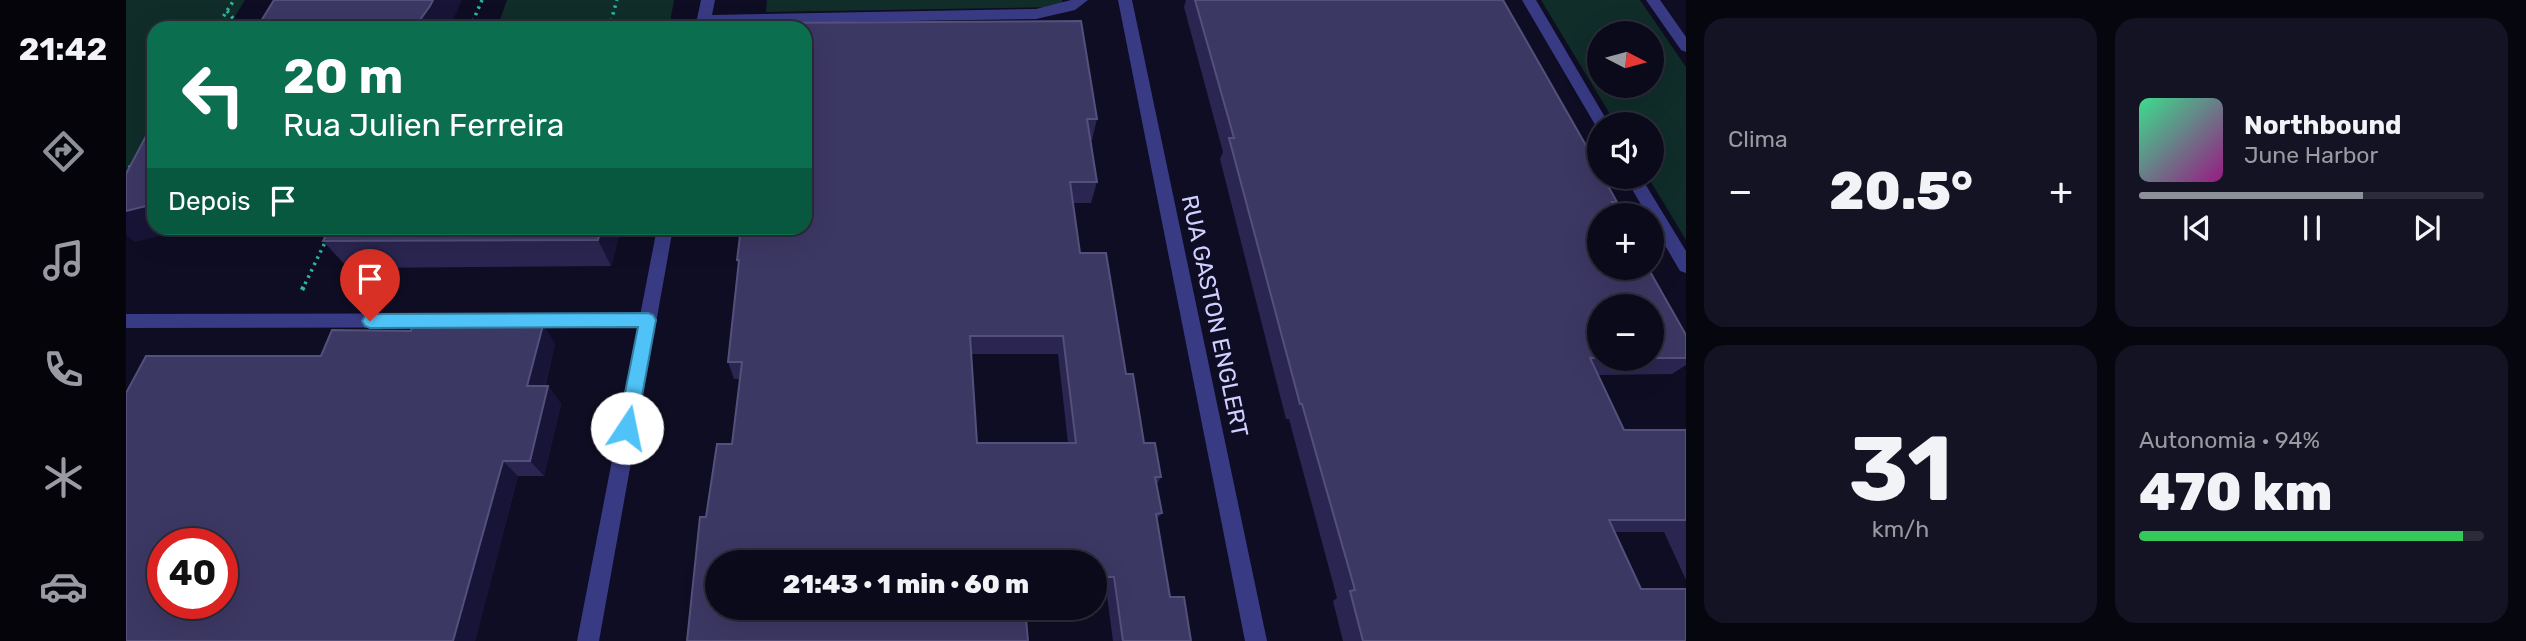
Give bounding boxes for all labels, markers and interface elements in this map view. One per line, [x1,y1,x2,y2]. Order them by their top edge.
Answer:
north arrow [1587,21,1664,98]
map controls [1587,21,1664,371]
text: 21:42 [19,30,107,68]
text: 20 m [283,47,404,105]
icon: left [168,49,259,140]
text: Rua Julien Ferreira [283,106,564,144]
text: Northbound [2244,110,2402,141]
button: sound [1587,112,1664,189]
text: Clima [1728,125,1788,153]
icon: directions [39,127,88,176]
text: June Harbor [2244,141,2378,169]
text: 20.5° [1829,160,1973,222]
text: − [1728,168,1753,214]
text: + [2049,168,2073,214]
icon: arrive [264,182,302,220]
text: Depois [168,186,250,217]
street label: RUA GASTON ENGLERT [1176,192,1254,440]
button: + [1587,203,1664,280]
icon: previous [2178,209,2216,247]
icon: pause [2293,209,2331,247]
icon: next [2408,209,2446,247]
icon: music [39,236,88,285]
pin [340,249,400,321]
icon: arrive [351,260,389,298]
button: − [1587,294,1664,371]
icon: phone [39,345,88,394]
position arrow [590,391,664,465]
text: 31 [1849,415,1952,523]
text: Autonomia · 94% [2139,426,2320,454]
icon: climate [39,453,88,502]
text: 470 km [2139,461,2332,523]
text: km/h [1872,515,1929,543]
speed limit sign: 40 [147,528,238,619]
icon: car [39,562,88,611]
text: 21:43 · 1 min · 60 m [783,569,1029,600]

